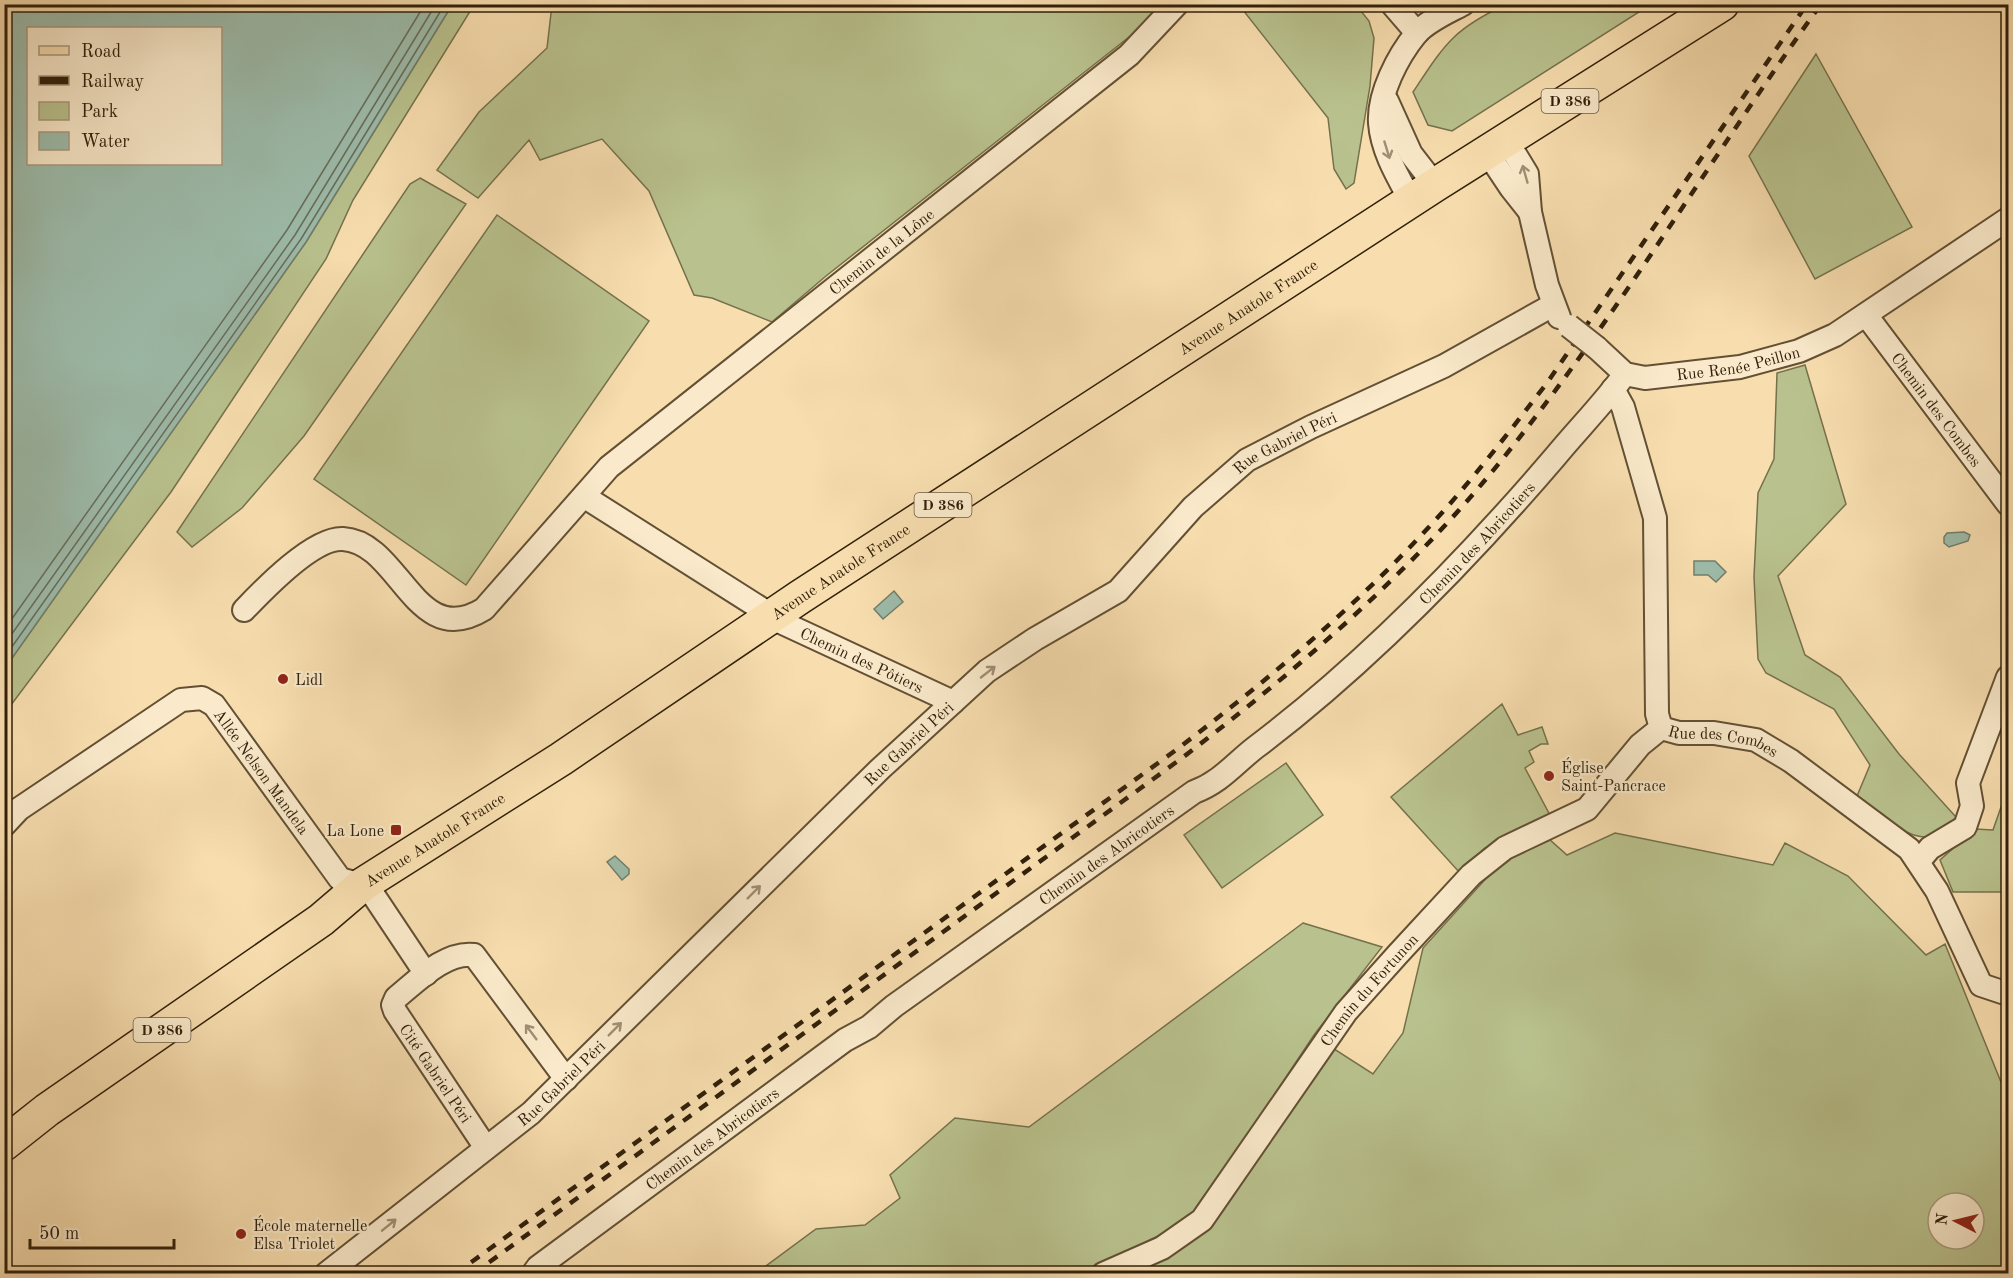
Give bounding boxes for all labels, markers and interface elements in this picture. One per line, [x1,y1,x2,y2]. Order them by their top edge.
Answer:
legend [27,27,222,165]
text: Road [81,43,121,61]
text: Railway [81,73,144,91]
road number: D 386 [1542,89,1598,113]
text: Park [81,103,118,121]
text: Water [81,133,130,151]
one-way arrow [1382,140,1393,159]
one-way arrow [1519,165,1530,184]
street label: Chemin de la Lône [827,207,938,299]
street label: Avenue Anatole France [1176,257,1321,359]
street label: Rue Renée Peillon [1676,345,1802,384]
street label: Chemin des Combes [1887,351,1983,471]
street label: Rue Gabriel Péri [1231,410,1340,478]
street label: Chemin des Abricotiers [1417,480,1539,609]
road number: D 386 [914,493,972,517]
street label: Avenue Anatole France [769,522,913,624]
street label: Chemin des Pôtiers [797,626,925,697]
one-way arrow [979,665,995,678]
marker: Lidl [276,672,290,686]
place label: Lidl [295,673,323,689]
street label: Rue Gabriel Péri [862,700,957,790]
street label: Allée Nelson Mandela [210,707,311,838]
street label: Rue des Combes [1666,724,1780,761]
place label: Église Saint-Pancrace [1561,757,1666,795]
marker: Église Saint-Pancrace [1542,769,1556,783]
street label: Avenue Anatole France [363,791,508,891]
street label: Chemin des Abricotiers [1037,803,1178,910]
marker: La Lone [389,823,403,837]
place label: La Lone [326,824,384,840]
one-way arrow [747,885,762,900]
street label: Chemin du Fortunon [1319,931,1422,1050]
road number: D 386 [134,1018,190,1042]
street label: Cité Gabriel Péri [395,1022,473,1126]
one-way arrow [608,1022,623,1036]
one-way arrow [524,1024,537,1040]
street label: Rue Gabriel Péri [515,1039,609,1130]
street label: Chemin des Abricotiers [644,1086,783,1194]
north arrow [1926,1191,1986,1251]
scale bar [30,1212,174,1250]
text: N [1934,1212,1952,1226]
place label: École maternelle Elsa Triolet [253,1215,367,1253]
one-way arrow [381,1218,396,1232]
text: 50 m [39,1225,79,1243]
marker: École maternelle Elsa Triolet [234,1227,248,1241]

